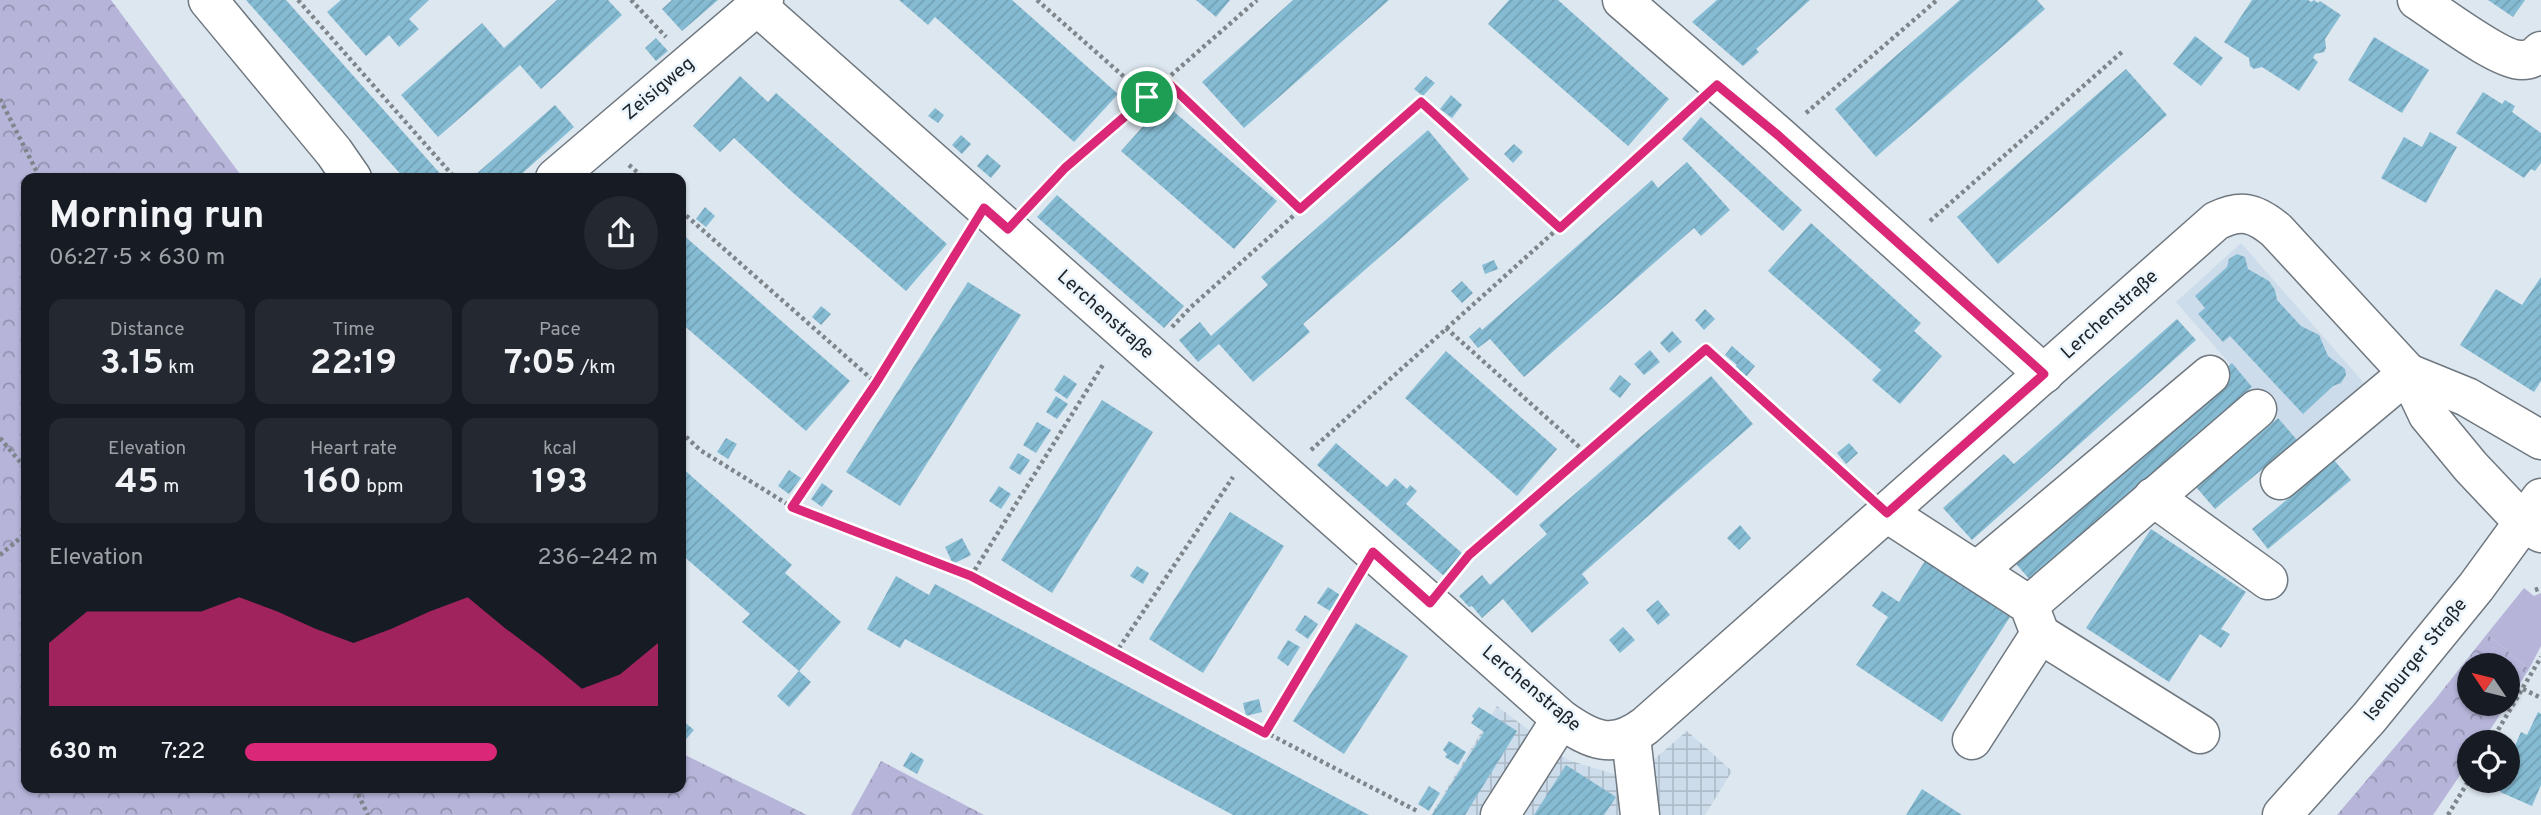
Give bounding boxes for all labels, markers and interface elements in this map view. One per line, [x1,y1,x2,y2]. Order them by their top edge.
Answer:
street label: Zeisigweg [618,52,700,126]
pin [1117,67,1177,127]
icon: arrive [1128,78,1166,116]
text: Morning run [49,193,265,242]
button: share [584,196,658,270]
text: 06:27 · 5 × 630 m [49,244,225,273]
street label: Lerchenstraße [1051,265,1159,365]
street label: Lerchenstraße [2056,265,2164,365]
text: Distance [110,318,184,342]
text: Time [332,318,375,342]
text: Pace [539,318,581,342]
text: 3.15 [100,342,164,386]
text: 22:19 [310,342,397,386]
text: 7:05 [504,342,576,386]
text: km [164,356,195,380]
text: /km [576,356,616,380]
text: Elevation [108,437,186,461]
text: Heart rate [310,437,397,461]
text: kcal [543,437,577,461]
text: 45 [115,461,159,505]
text: 160 [303,461,362,505]
text: 193 [532,461,588,505]
text: m [159,475,179,499]
text: bpm [362,475,404,499]
text: Elevation [49,544,144,573]
text: 236–242 m [538,544,658,573]
street label: Isenburger Straße [2359,594,2473,726]
street label: Lerchenstraße [1476,640,1586,738]
north arrow [2457,653,2520,716]
map controls [2457,653,2520,793]
button: locate [2457,730,2520,793]
text: 630 m [49,738,118,767]
text: 7:22 [161,738,205,767]

